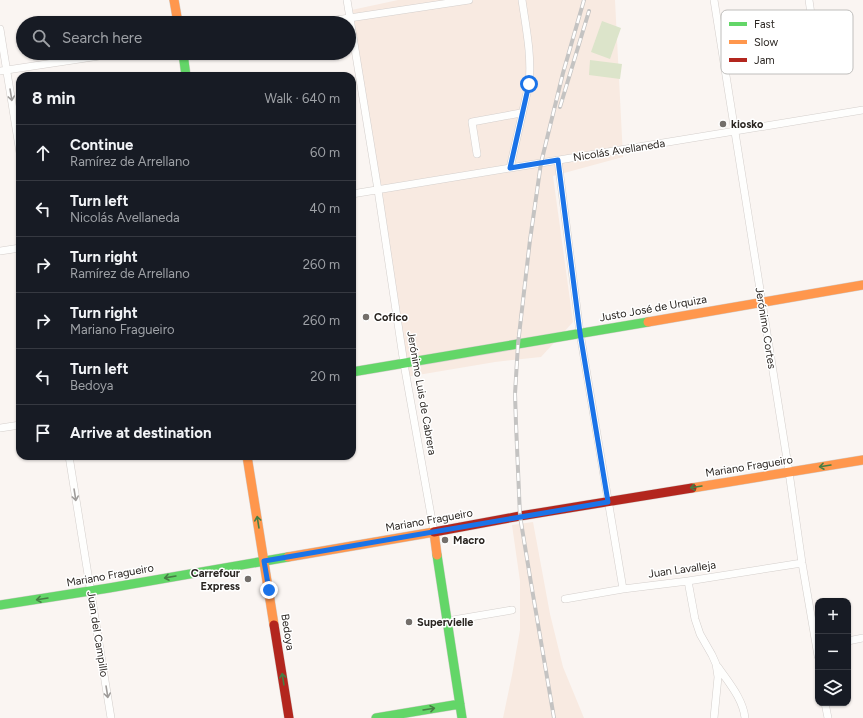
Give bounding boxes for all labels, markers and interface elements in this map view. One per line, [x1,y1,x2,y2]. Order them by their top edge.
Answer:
legend [721,10,853,74]
search box [16,16,356,60]
text: Fast [754,18,775,31]
icon: search [30,27,52,49]
text: Search here [62,29,142,47]
text: Slow [754,36,778,49]
text: Jam [754,54,775,67]
route start [520,75,538,93]
text: 8 min [32,88,75,108]
one-way arrow [7,89,15,102]
text: Walk · 640 m [264,91,340,106]
place label: kiosko [731,118,764,131]
marker: kiosko [718,119,728,129]
text: Continue [70,136,133,154]
street label: Nicolás Avellaneda [572,137,666,164]
icon: ahead [32,142,54,164]
text: 60 m [310,145,340,160]
text: Ramírez de Arrellano [70,154,190,169]
text: Turn left [70,192,128,210]
icon: left [32,198,54,220]
text: 40 m [309,201,340,216]
text: Nicolás Avellaneda [70,210,180,225]
text: Turn right [70,248,138,266]
icon: right [32,254,54,276]
text: 260 m [303,257,340,272]
text: Ramírez de Arrellano [70,266,190,281]
street label: Jerónimo Cortes [753,286,778,370]
street label: Justo José de Urquiza [598,293,708,324]
text: Turn right [70,304,138,322]
icon: right [32,310,54,332]
place label: Cofico [374,311,409,324]
marker: Cofico [361,312,371,322]
text: 260 m [303,313,340,328]
text: Mariano Fragueiro [70,322,175,337]
street label: Jerónimo Luis de Cabrera [404,330,439,456]
text: Turn left [70,360,128,378]
icon: left [32,366,54,388]
text: 20 m [310,369,340,384]
text: Bedoya [70,378,113,393]
icon: arrive [32,422,54,444]
text: Arrive at destination [70,424,211,442]
street label: Mariano Fragueiro [704,453,794,480]
one-way arrow [818,462,831,470]
one-way arrow [690,483,703,491]
one-way arrow [71,488,79,501]
street label: Mariano Fragueiro [384,506,474,535]
one-way arrow [254,516,262,529]
place label: Macro [453,534,485,547]
marker: Macro [440,535,450,545]
street label: Juan Lavalleja [647,558,717,581]
street label: Mariano Fragueiro [65,561,155,590]
place label: Carrefour Express [191,567,241,593]
one-way arrow [164,574,177,582]
marker: Carrefour Express [243,574,253,584]
route end [260,581,278,599]
street label: Juan del Campillo [84,590,111,678]
one-way arrow [36,595,49,603]
map controls [815,598,851,706]
button: + [815,598,851,634]
street label: Bedoya [278,613,297,651]
place label: Supervielle [417,616,473,629]
marker: Supervielle [404,617,414,627]
button: − [815,634,851,670]
button: layers [815,670,851,706]
one-way arrow [279,673,287,686]
one-way arrow [103,685,111,698]
one-way arrow [422,705,435,713]

